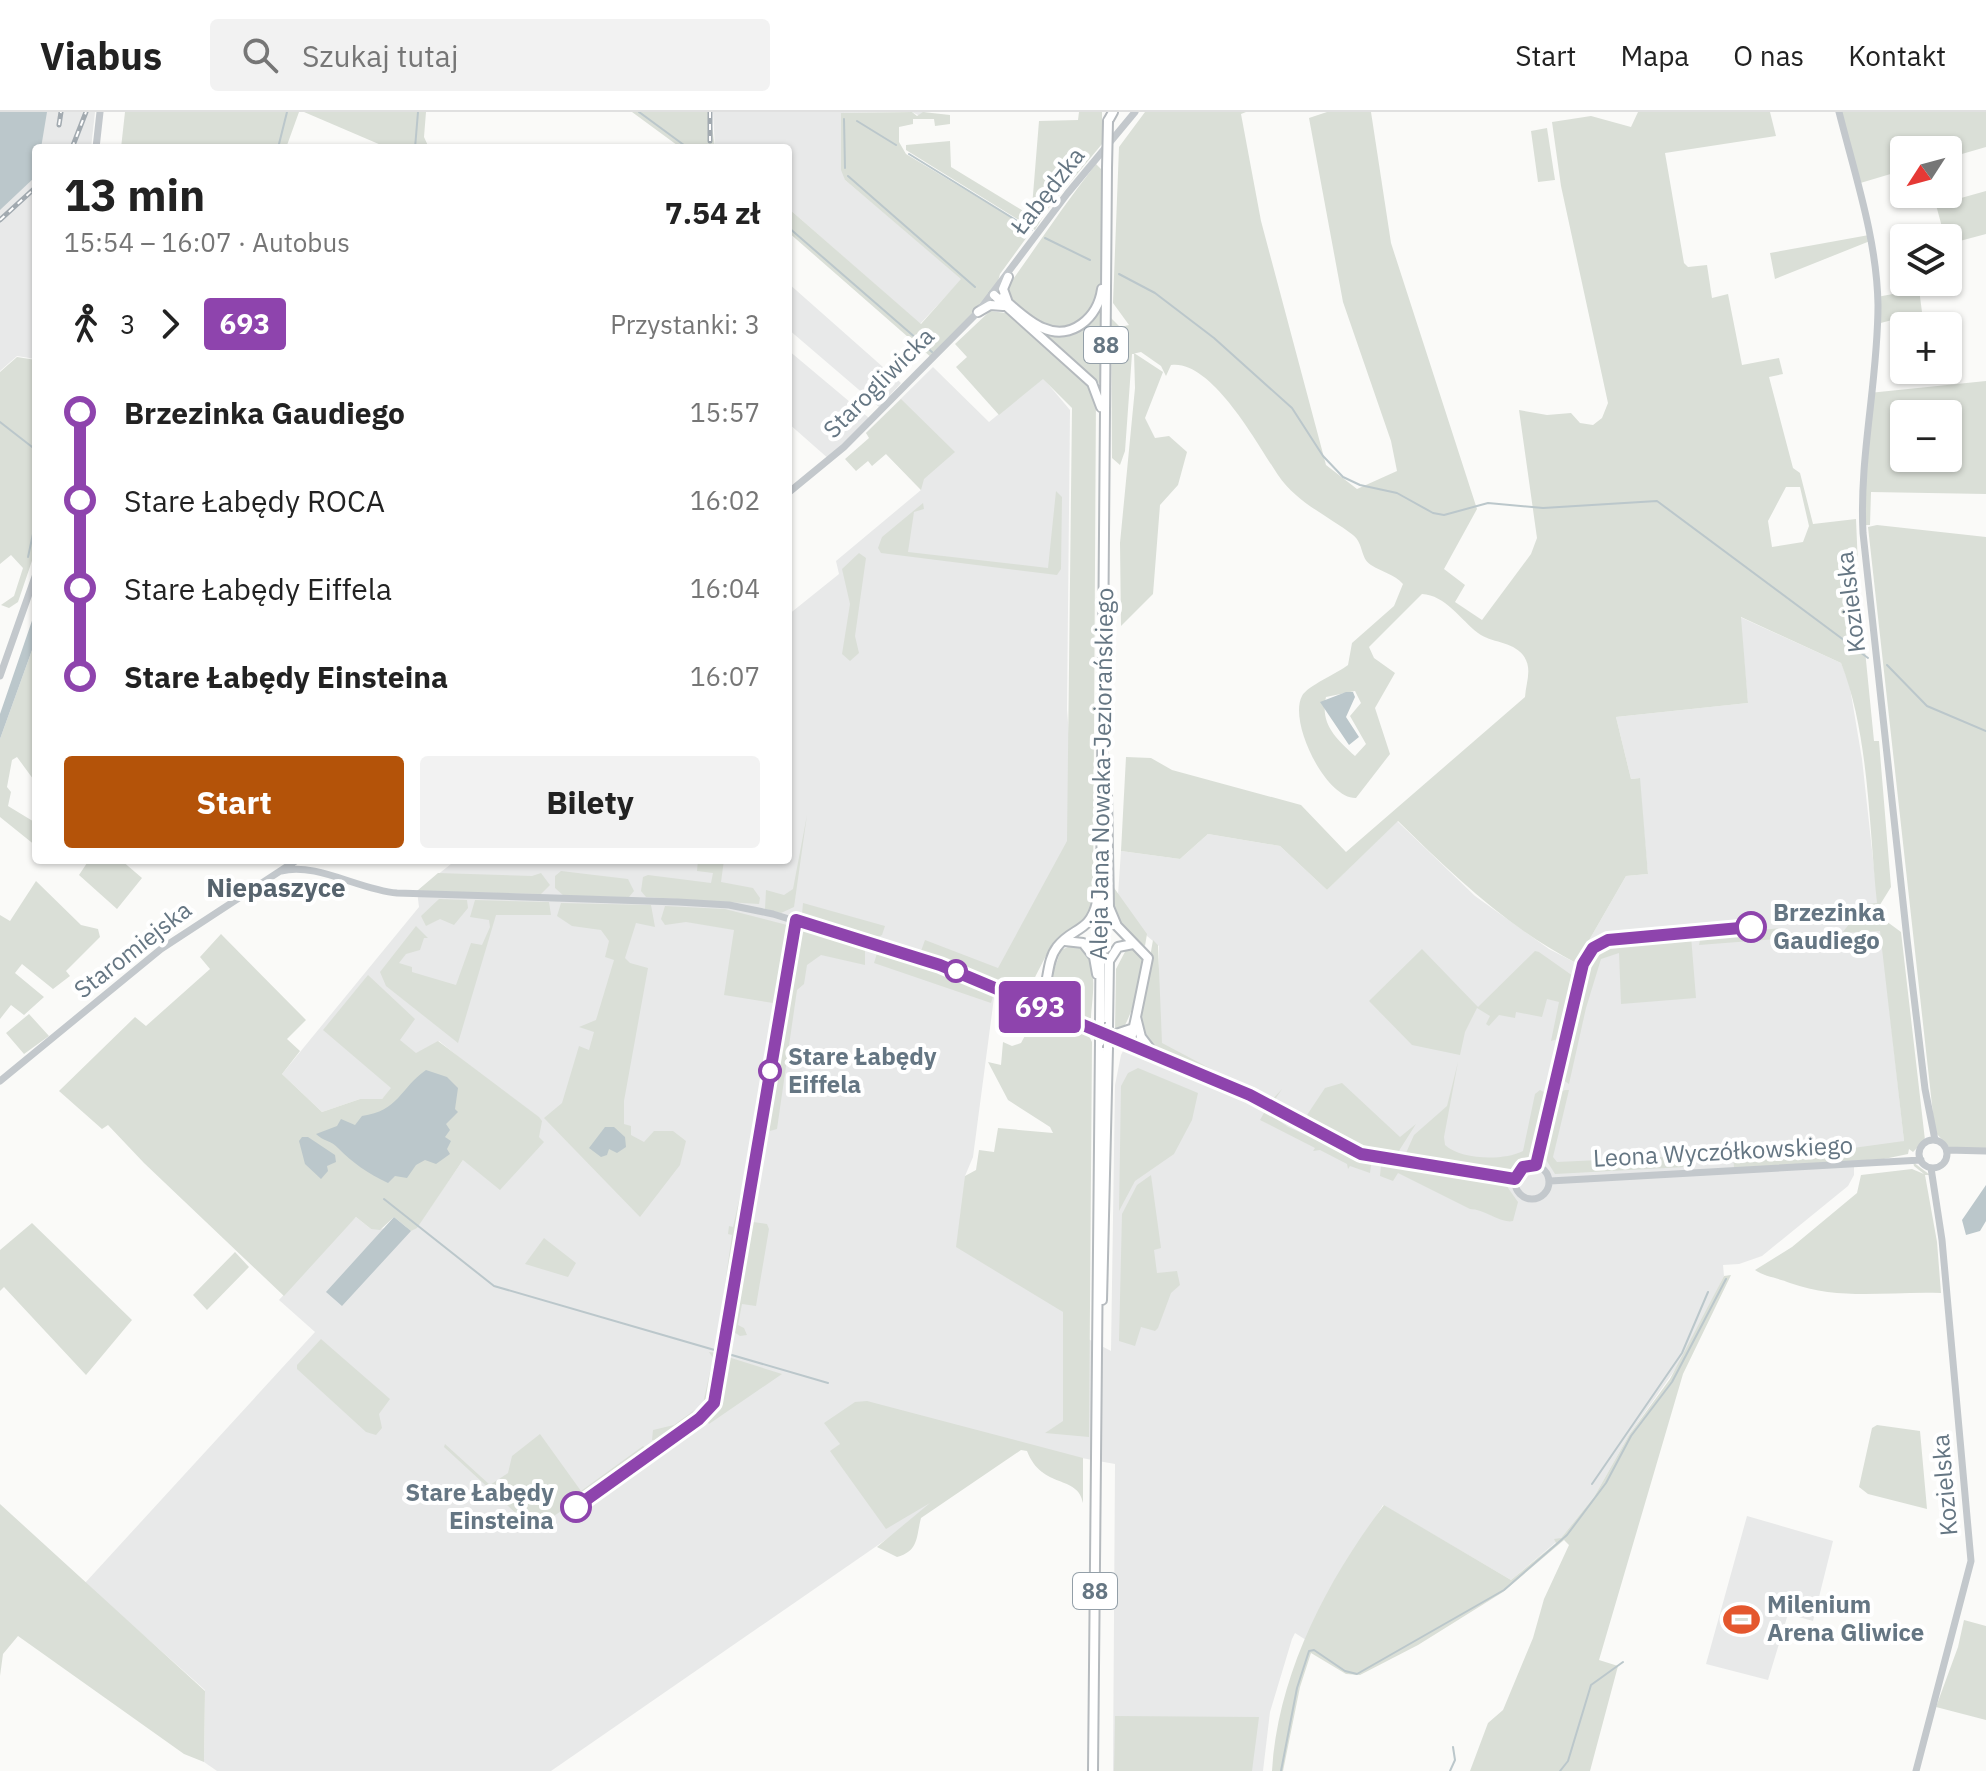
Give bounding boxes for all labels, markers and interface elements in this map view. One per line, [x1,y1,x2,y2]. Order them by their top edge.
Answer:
search box [210,19,770,91]
text: Viabus [40,31,162,80]
icon: search [238,33,282,77]
text: Szukaj tutaj [302,36,458,75]
text: Start [1515,37,1576,74]
text: Mapa [1620,37,1689,74]
text: O nas [1733,37,1804,74]
text: Kontakt [1848,37,1946,74]
north arrow [1890,136,1962,208]
map controls [1890,136,1962,472]
street label: Łabędzka [1002,140,1091,241]
text: 13 min [64,166,205,223]
text: 7.54 zł [665,193,760,232]
button: layers [1890,224,1962,296]
text: 15:54 – 16:07 · Autobus [64,225,350,259]
icon: walk [64,302,108,346]
icon: forward [148,302,192,346]
text: 693 [220,305,270,342]
text: 3 [120,307,136,341]
text: Przystanki: 3 [610,307,760,341]
button: + [1890,312,1962,384]
street label: Starogliwicka [816,320,941,445]
road number: 88 [1084,327,1128,363]
text: Brzezinka Gaudiego [124,393,405,432]
text: 15:57 [690,395,760,429]
button: − [1890,400,1962,472]
text: Stare Łabędy ROCA [124,481,385,520]
text: 16:02 [690,483,760,517]
street label: Kozielska [1828,549,1872,655]
text: Stare Łabędy Eiffela [124,569,392,608]
text: 16:04 [690,571,760,605]
street label: Aleja Jana Nowaka-Jeziorańskiego [1082,587,1120,961]
text: Stare Łabędy Einsteina [124,657,448,696]
text: 16:07 [690,659,760,693]
button: Start [64,756,404,848]
button: Bilety [420,756,760,848]
district label: Niepaszyce [206,870,346,904]
street label: Staromiejska [67,893,198,1005]
place label: Brzezinka Gaudiego [1773,896,1885,956]
marker: Brzezinka Gaudiego [1736,912,1766,942]
unlabelled marker [945,960,967,982]
line badge: 693 [994,981,1086,1033]
text: 693 [1015,988,1065,1025]
place label: Stare Łabędy Eiffela [788,1040,937,1100]
marker: Stare Łabędy Eiffela [759,1060,781,1082]
street label: Leona Wyczółkowskiego [1592,1128,1854,1174]
street label: Kozielska [1924,1433,1964,1537]
place label: Stare Łabędy Einsteina [405,1476,554,1536]
marker: Stare Łabędy Einsteina [561,1492,591,1522]
road number: 88 [1073,1573,1117,1609]
place label: Milenium Arena Gliwice [1767,1588,1924,1648]
sports icon: Milenium Arena Gliwice [1722,1600,1760,1638]

